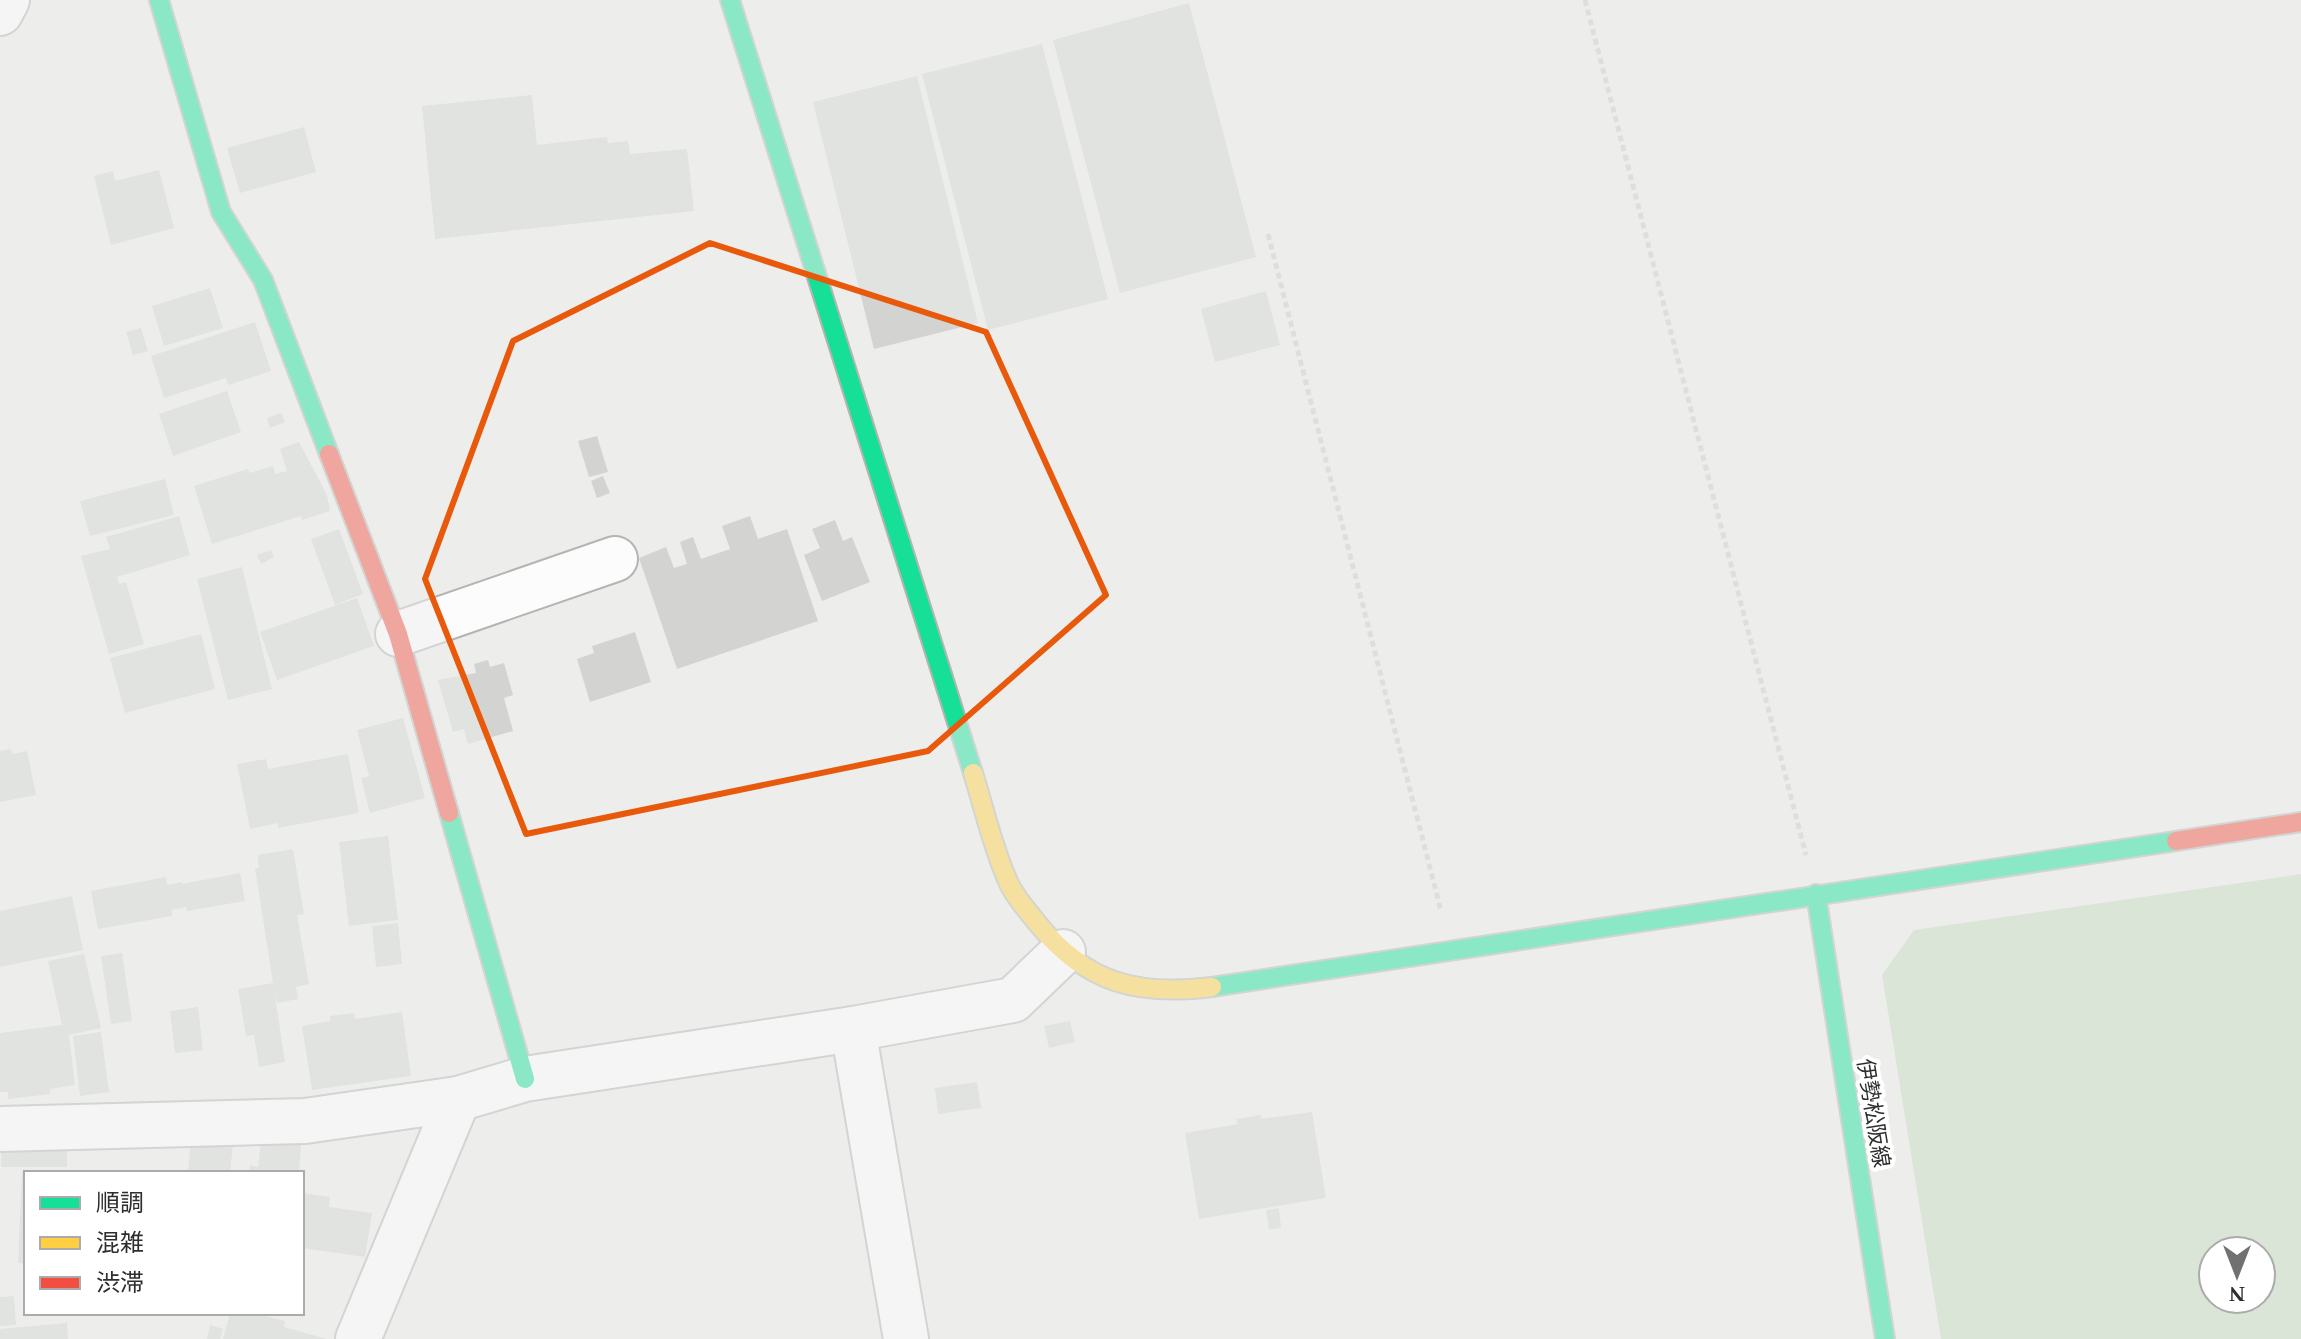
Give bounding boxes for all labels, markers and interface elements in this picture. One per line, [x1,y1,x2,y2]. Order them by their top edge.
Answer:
street label: 伊勢松阪線 [1853,1057,1894,1169]
legend [24,1171,304,1315]
text: 順調 [96,1190,144,1216]
text: 混雑 [96,1230,144,1256]
north arrow [2197,1235,2277,1315]
text: 渋滞 [96,1270,144,1296]
text: N [2229,1282,2245,1307]

